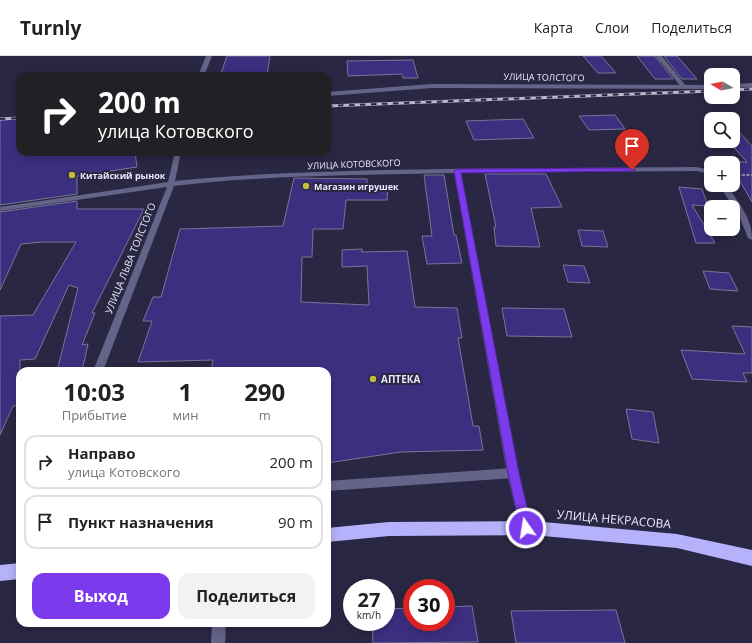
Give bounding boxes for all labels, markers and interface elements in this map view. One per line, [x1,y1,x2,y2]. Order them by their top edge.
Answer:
text: Turnly [20,15,81,41]
text: Карта [534,18,573,37]
text: Слои [595,18,629,37]
text: Поделиться [651,18,732,37]
north arrow [704,68,740,104]
map controls [704,68,740,236]
street label: УЛИЦА ТОЛСТОГО [503,70,585,84]
text: 200 m [98,83,181,121]
icon: right [32,88,84,140]
button: search [704,112,740,148]
text: улица Котовского [98,119,254,143]
pin [615,129,649,170]
icon: arrive [621,135,643,157]
street label: УЛИЦА КОТОВСКОГО [307,156,401,172]
button: + [704,156,740,192]
place label: Китайский рынок [80,169,166,182]
marker: Китайский рынок [67,170,77,180]
place label: Магазин игрушек [314,180,399,193]
marker: Магазин игрушек [301,181,311,191]
street label: УЛИЦА ЛЬВА ТОЛСТОГО [101,200,159,316]
button: − [704,200,740,236]
place label: АПТЕКА [381,372,420,386]
marker: АПТЕКА [368,374,378,384]
text: 10:03 [63,375,125,408]
text: 1 [179,375,192,408]
text: 290 [244,375,285,408]
text: Прибытие [62,406,127,424]
text: мин [172,406,198,424]
text: m [259,406,271,424]
text: Направо [68,443,136,463]
icon: right [34,451,56,473]
text: 200 m [269,452,313,472]
text: улица Котовского [68,463,180,481]
street label: УЛИЦА НЕКРАСОВА [556,506,672,532]
position arrow [505,507,547,549]
icon: arrive [34,511,56,533]
text: Пункт назначения [68,512,214,532]
text: 90 m [278,512,313,532]
button: Выход [32,573,170,619]
button: Поделиться [178,573,315,619]
speed limit sign: 30 [403,579,455,631]
text: 27 [358,586,380,613]
text: km/h [357,608,381,622]

